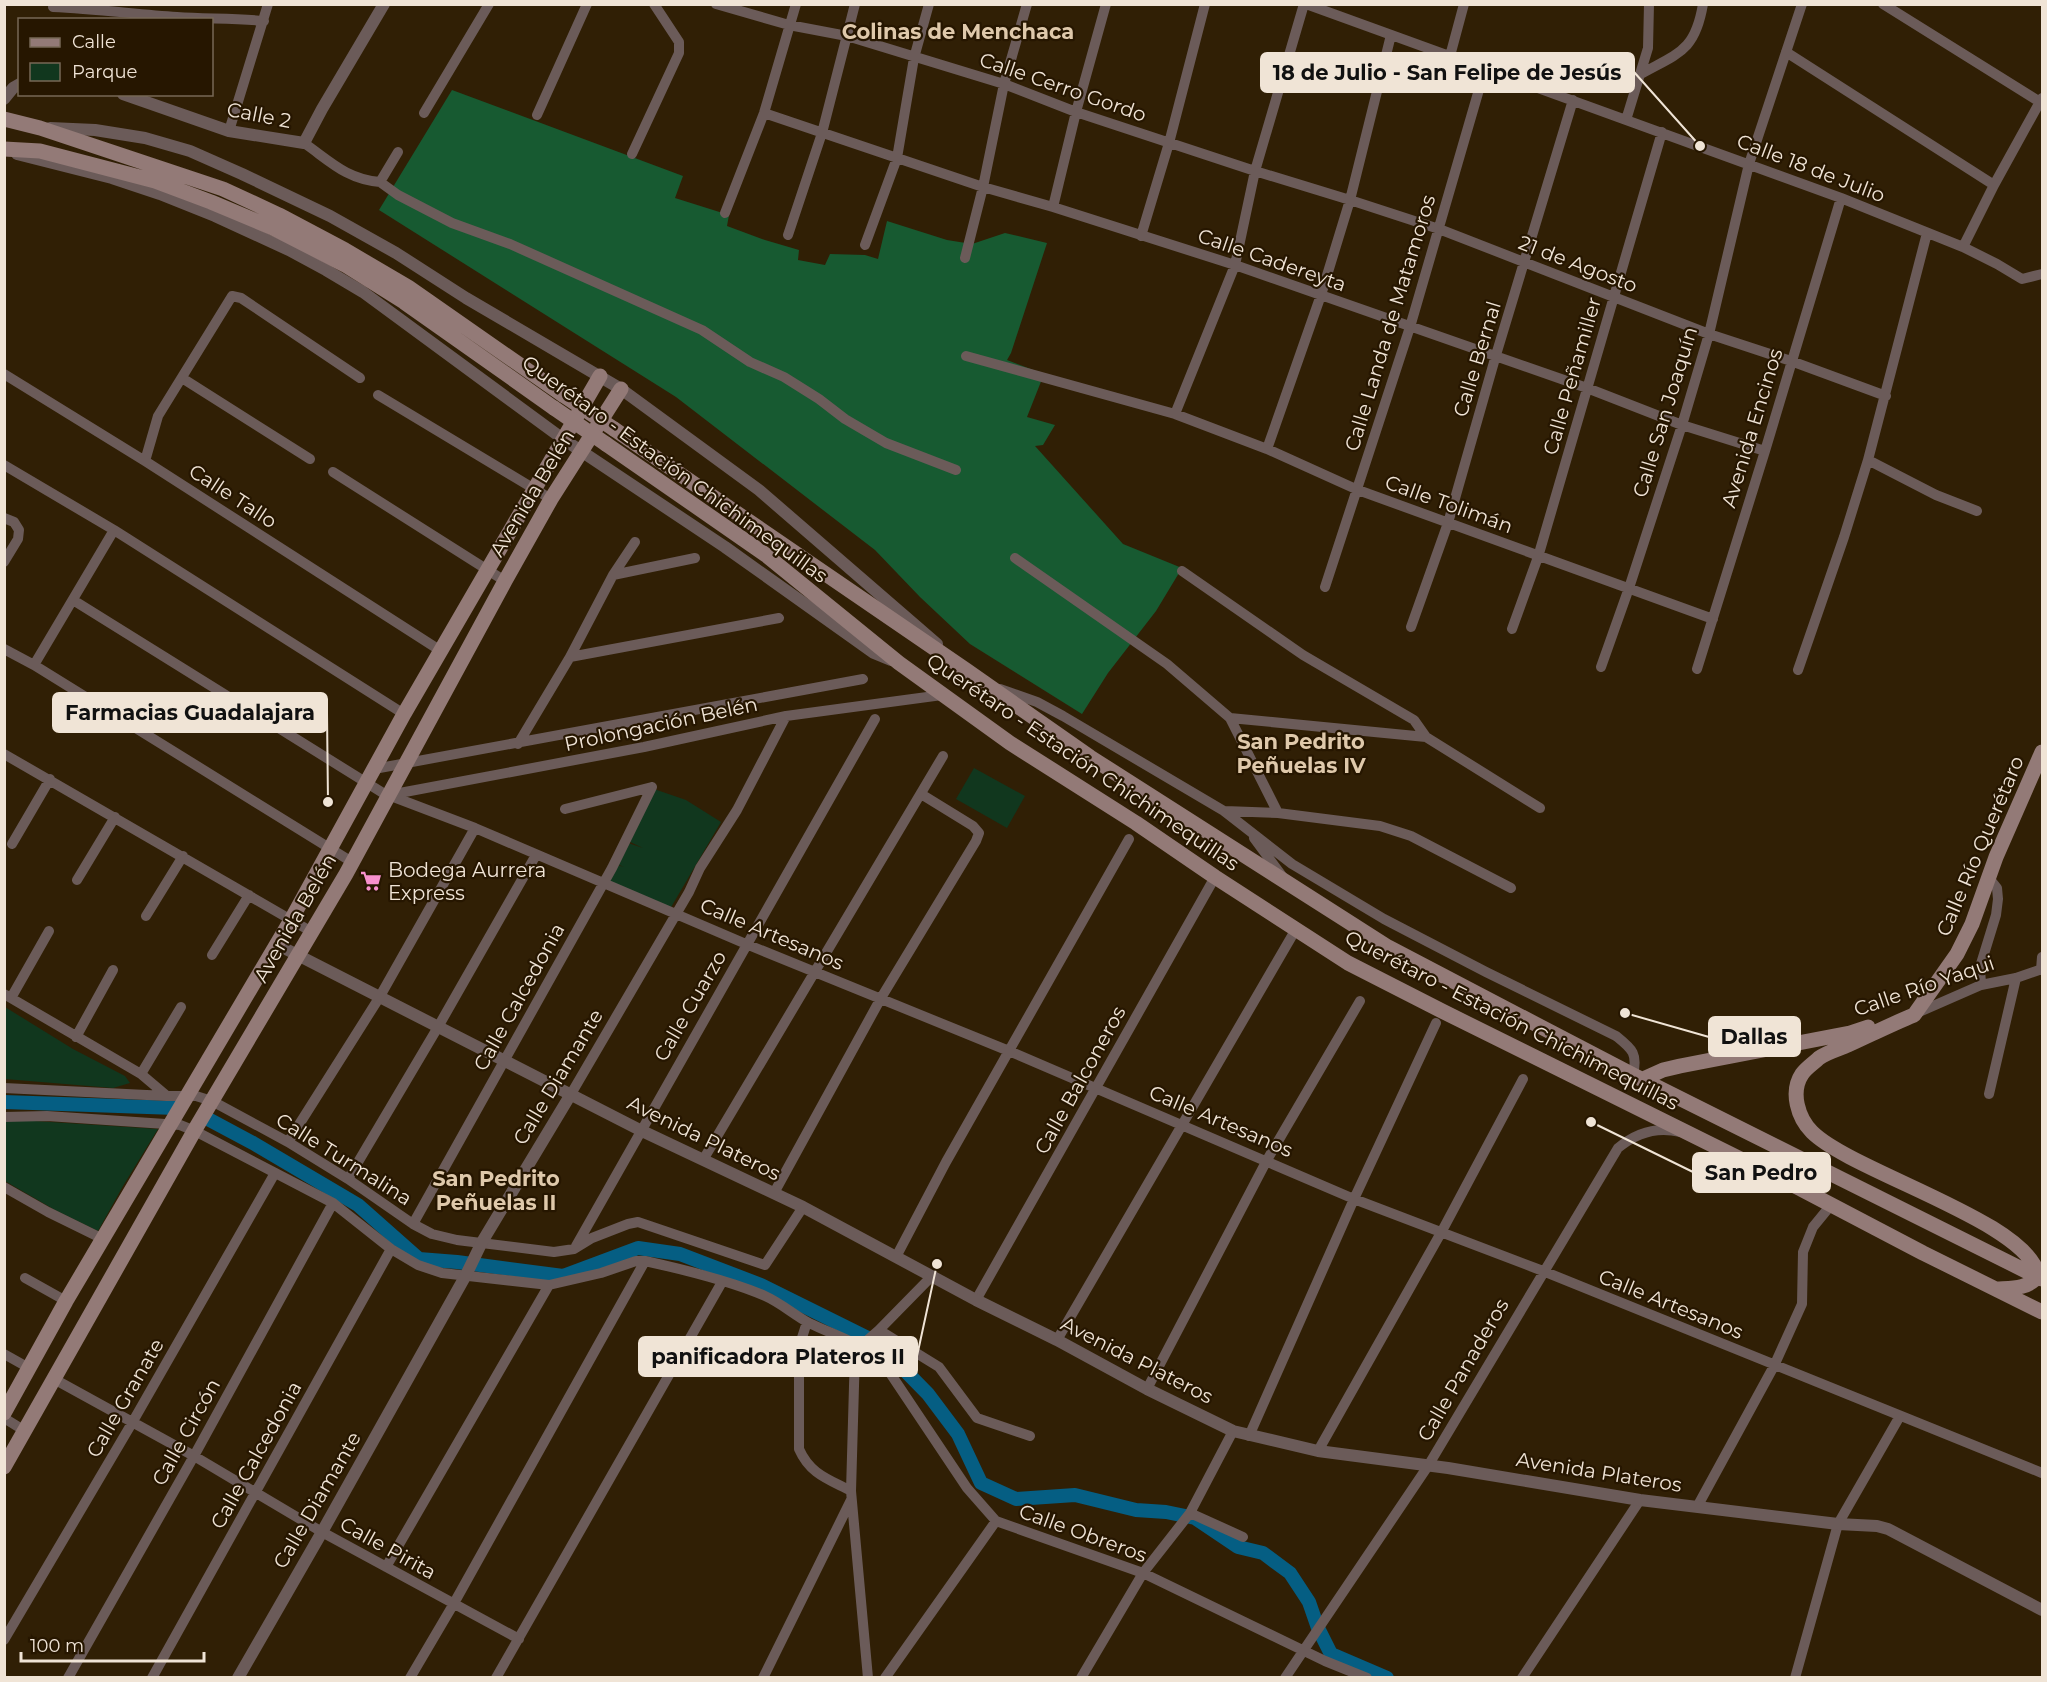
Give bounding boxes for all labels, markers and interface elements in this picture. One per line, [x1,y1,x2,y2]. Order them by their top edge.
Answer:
legend [18,18,213,96]
district label: Colinas de Menchaca [842,19,1074,44]
text: Calle [72,31,116,53]
street label: Calle Cerro Gordo [976,47,1150,127]
callout: 18 de Julio - San Felipe de Jesús [1261,53,1634,92]
text: 18 de Julio - San Felipe de Jesús [1273,60,1621,85]
text: Parque [72,61,138,83]
street label: Calle 2 [225,97,293,133]
street label: Calle 18 de Julio [1734,129,1888,207]
street label: Calle Landa de Matamoros [1340,192,1441,454]
street label: Calle Cadereyta [1195,223,1349,297]
street label: 21 de Agosto [1515,230,1641,298]
street label: Calle Peñamiller [1538,294,1606,458]
street label: Calle Bernal [1448,298,1506,420]
street label: Calle San Joaquín [1628,324,1702,500]
street label: Avenida Encinos [1716,345,1788,510]
street label: Querétaro - Estación Chichimequillas [518,350,833,588]
street label: Avenida Belén [485,425,579,561]
street label: Calle Tallo [185,459,281,533]
street label: Calle Tolimán [1382,470,1516,538]
street label: Querétaro - Estación Chichimequillas [922,648,1244,876]
street label: Prolongación Belén [562,692,760,756]
callout: Farmacias Guadalajara [53,693,327,732]
text: Farmacias Guadalajara [65,700,315,725]
district label: San Pedrito Peñuelas IV [1236,729,1366,778]
street label: Calle Río Querétaro [1931,752,2029,940]
street label: Avenida Belén [249,850,341,986]
place label: Bodega Aurrera Express [388,858,546,905]
supermarket icon: Bodega Aurrera Express [359,869,383,893]
street label: Calle Artesanos [697,893,848,975]
street label: Calle Calcedonia [468,919,570,1075]
street label: Querétaro - Estación Chichimequillas [1341,925,1683,1115]
street label: Calle Cuarzo [649,946,731,1066]
street label: Calle Río Yaqui [1851,951,1997,1021]
street label: Calle Balconeros [1029,1002,1131,1158]
street label: Calle Diamante [508,1005,608,1149]
callout: Dallas [1709,1017,1800,1056]
text: Dallas [1720,1024,1788,1049]
street label: Calle Artesanos [1146,1080,1297,1162]
street label: Avenida Plateros [624,1091,785,1186]
street label: Calle Turmalina [272,1108,416,1210]
callout: San Pedro [1693,1153,1830,1192]
text: San Pedro [1705,1160,1817,1185]
district label: San Pedrito Peñuelas II [432,1166,560,1215]
street label: Calle Artesanos [1595,1264,1747,1344]
street label: Calle Panaderos [1412,1294,1514,1446]
street label: Avenida Plateros [1057,1311,1217,1409]
street label: Calle Granate [81,1334,169,1462]
callout: panificadora Plateros II [639,1337,917,1376]
text: panificadora Plateros II [651,1344,905,1369]
street label: Calle Circón [147,1374,225,1490]
street label: Calle Calcedonia [205,1377,307,1533]
street label: Calle Diamante [268,1427,366,1573]
street label: Avenida Plateros [1514,1447,1684,1497]
street label: Calle Obreros [1016,1499,1150,1567]
street label: Calle Pirita [336,1512,440,1584]
scale bar [21,1625,204,1663]
text: 100 m [30,1635,84,1657]

